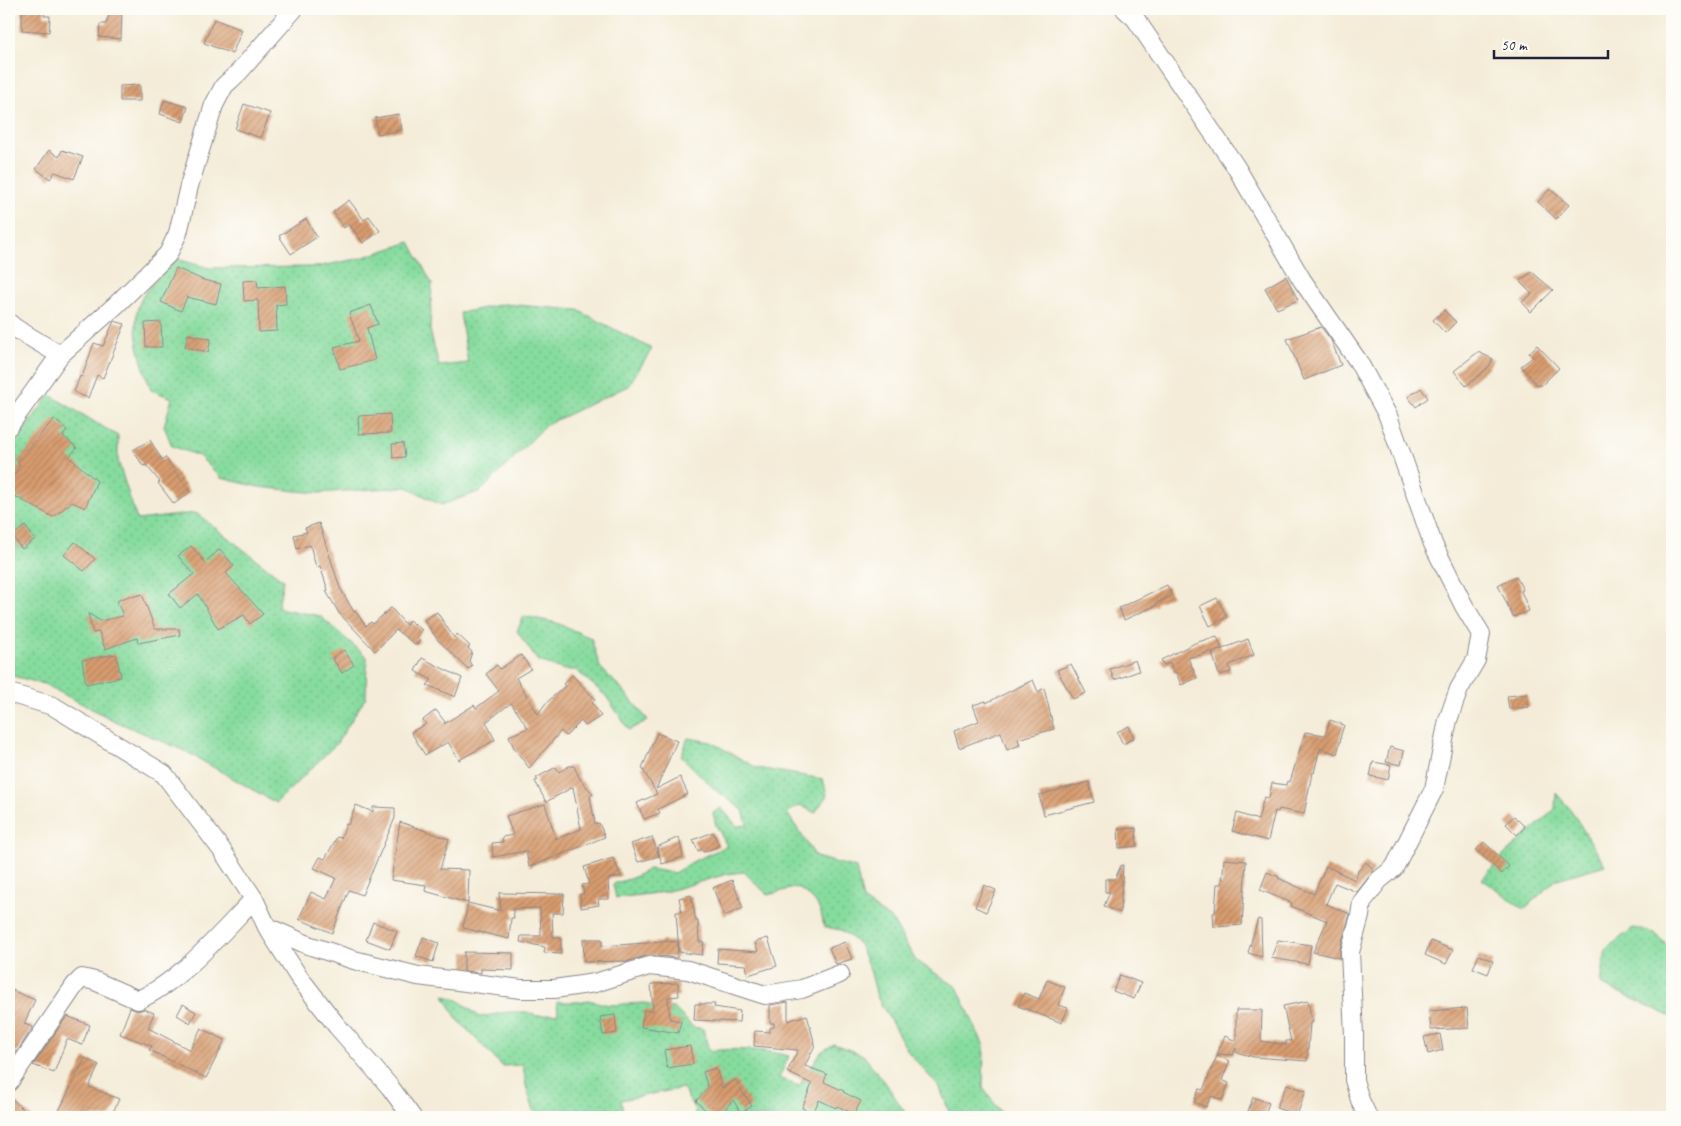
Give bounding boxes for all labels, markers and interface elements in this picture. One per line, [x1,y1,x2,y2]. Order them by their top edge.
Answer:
scale bar [1494,28,1607,60]
text: 50 m [1501,36,1528,55]

